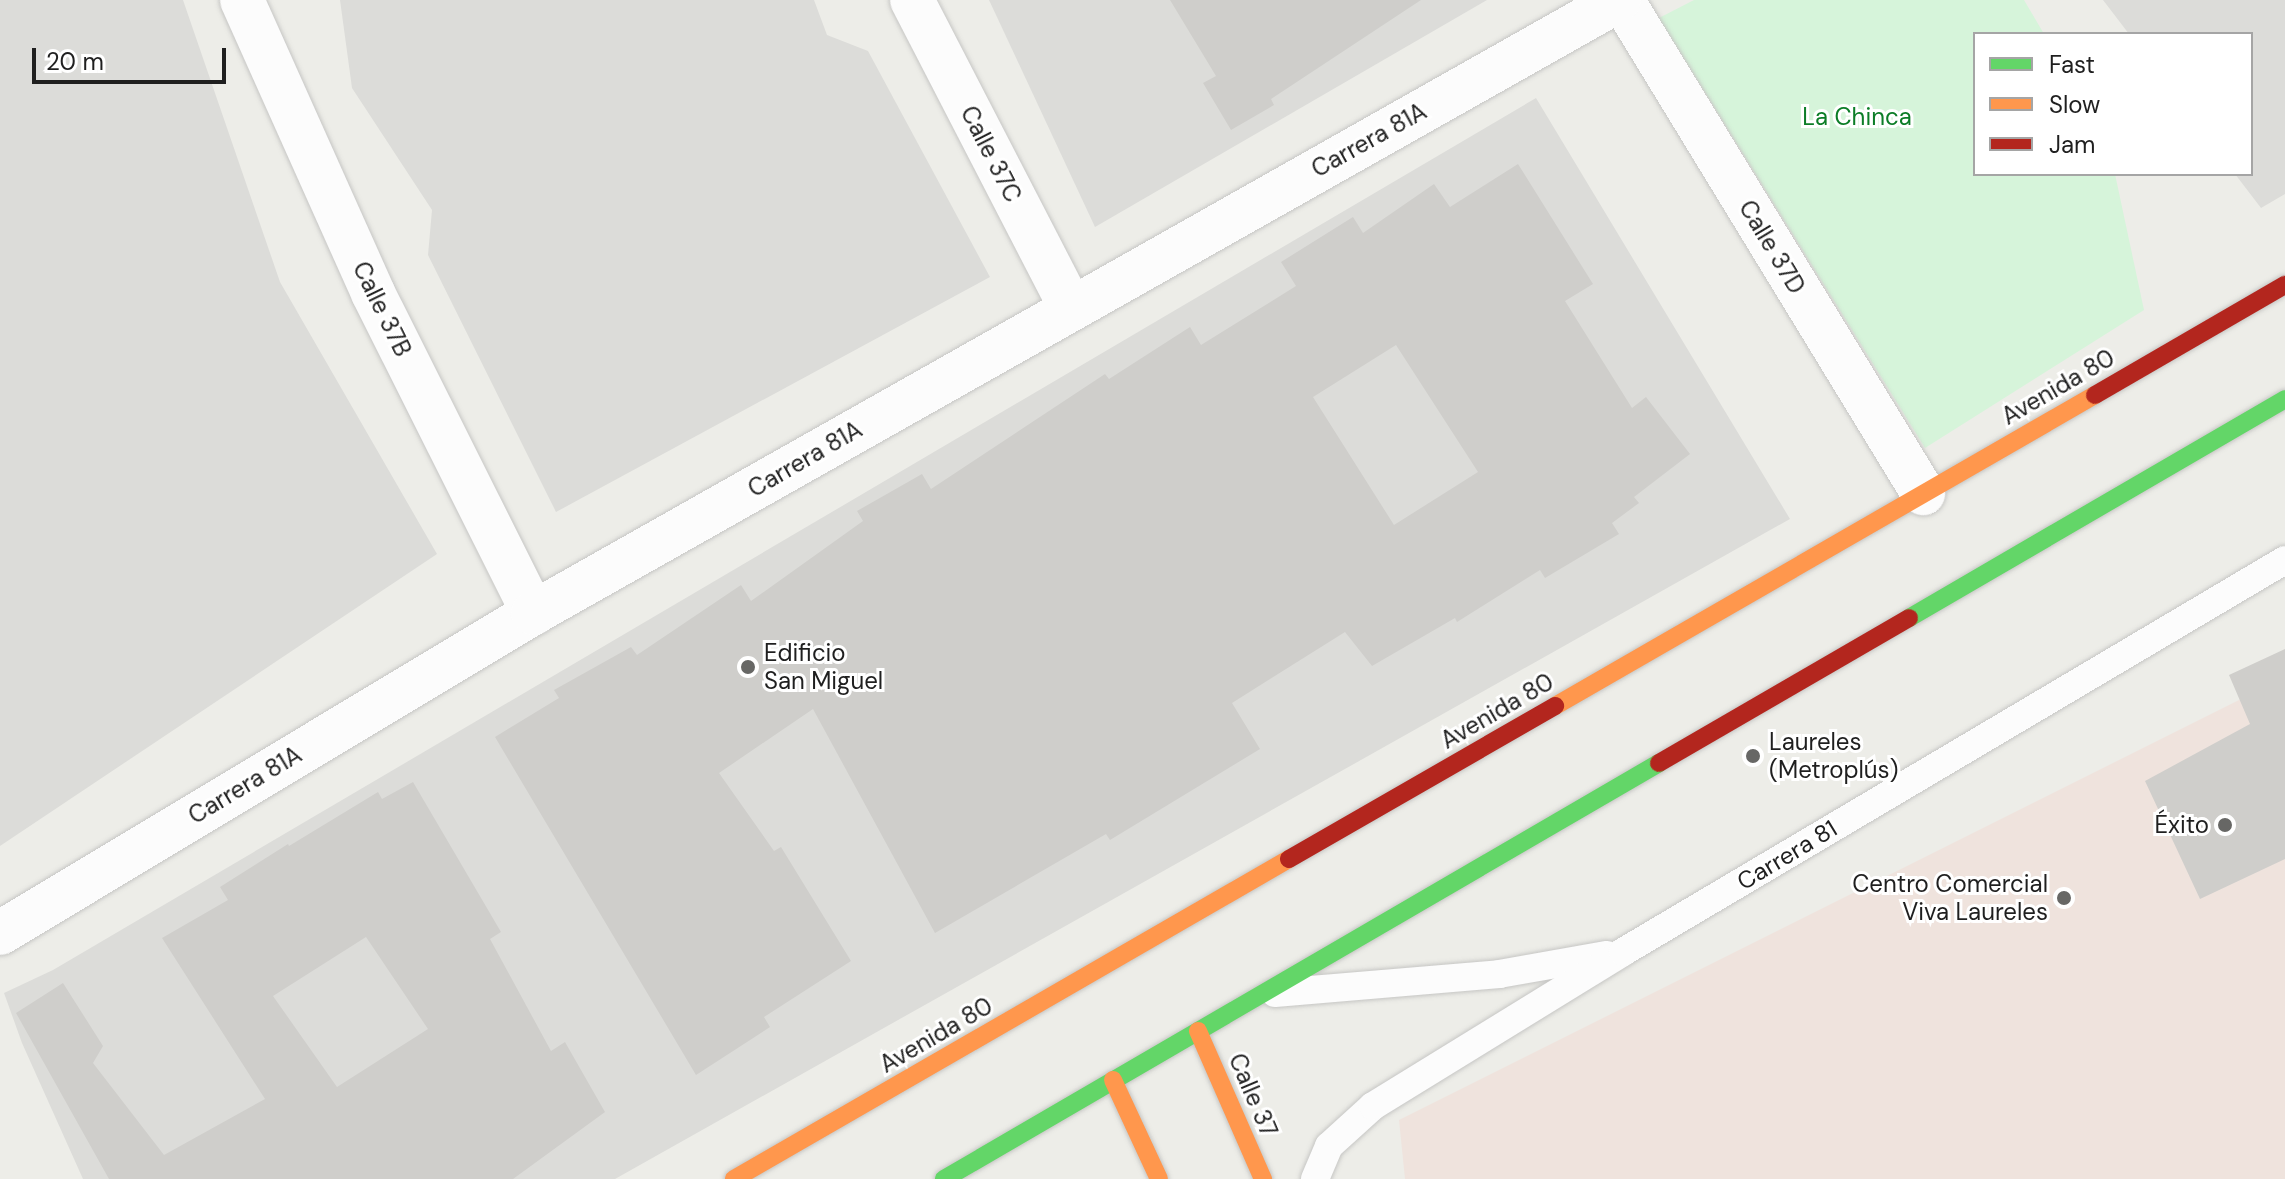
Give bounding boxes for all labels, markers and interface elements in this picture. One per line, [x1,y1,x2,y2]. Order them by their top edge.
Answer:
scale bar [36,32,230,82]
legend [1973,32,2253,176]
text: 20 m [46,46,104,77]
text: Fast [2049,49,2095,80]
text: Slow [2049,89,2100,120]
street label: Carrera 81A [1306,97,1432,183]
street label: Calle 37C [955,101,1027,207]
park label: La Chinca [1802,103,1912,131]
text: Jam [2049,129,2095,160]
street label: Calle 37D [1733,195,1811,299]
street label: Calle 37B [347,257,417,361]
street label: Avenida 80 [1996,343,2120,431]
street label: Carrera 81A [743,415,867,503]
place label: Edificio San Miguel [764,639,883,695]
marker: Edificio San Miguel [739,658,757,676]
street label: Avenida 80 [1435,667,1559,755]
place label: Laureles (Metroplús) [1769,728,1898,784]
street label: Carrera 81A [183,740,307,830]
marker: Laureles (Metroplús) [1744,747,1762,765]
place label: Éxito [2154,811,2209,839]
street label: Carrera 81 [1732,814,1842,896]
marker: Éxito [2216,816,2234,834]
place label: Centro Comercial Viva Laureles [1852,870,2048,926]
marker: Centro Comercial Viva Laureles [2055,889,2073,907]
street label: Avenida 80 [874,991,998,1079]
street label: Calle 37 [1223,1049,1283,1141]

